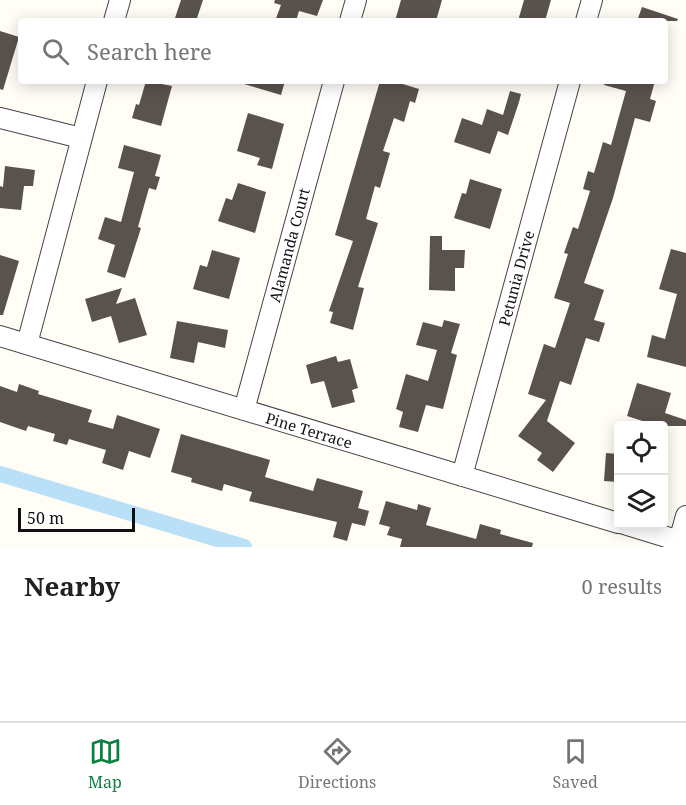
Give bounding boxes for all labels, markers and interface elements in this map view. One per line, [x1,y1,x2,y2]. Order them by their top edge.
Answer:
search box [18,18,668,84]
icon: search [39,35,72,68]
text: Search here [87,36,212,66]
street label: Alamanda Court [264,186,314,304]
street label: Petunia Drive [494,228,538,328]
street label: Pine Terrace [263,407,355,453]
map controls [614,421,668,529]
button: locate [614,421,668,475]
button: layers [614,475,668,529]
scale bar [18,505,135,532]
text: 50 m [27,507,64,529]
text: Nearby [24,568,120,604]
text: 0 results [582,573,662,600]
tab: Map [88,735,122,793]
tab: Directions [298,735,376,793]
tab: Saved [553,735,598,793]

